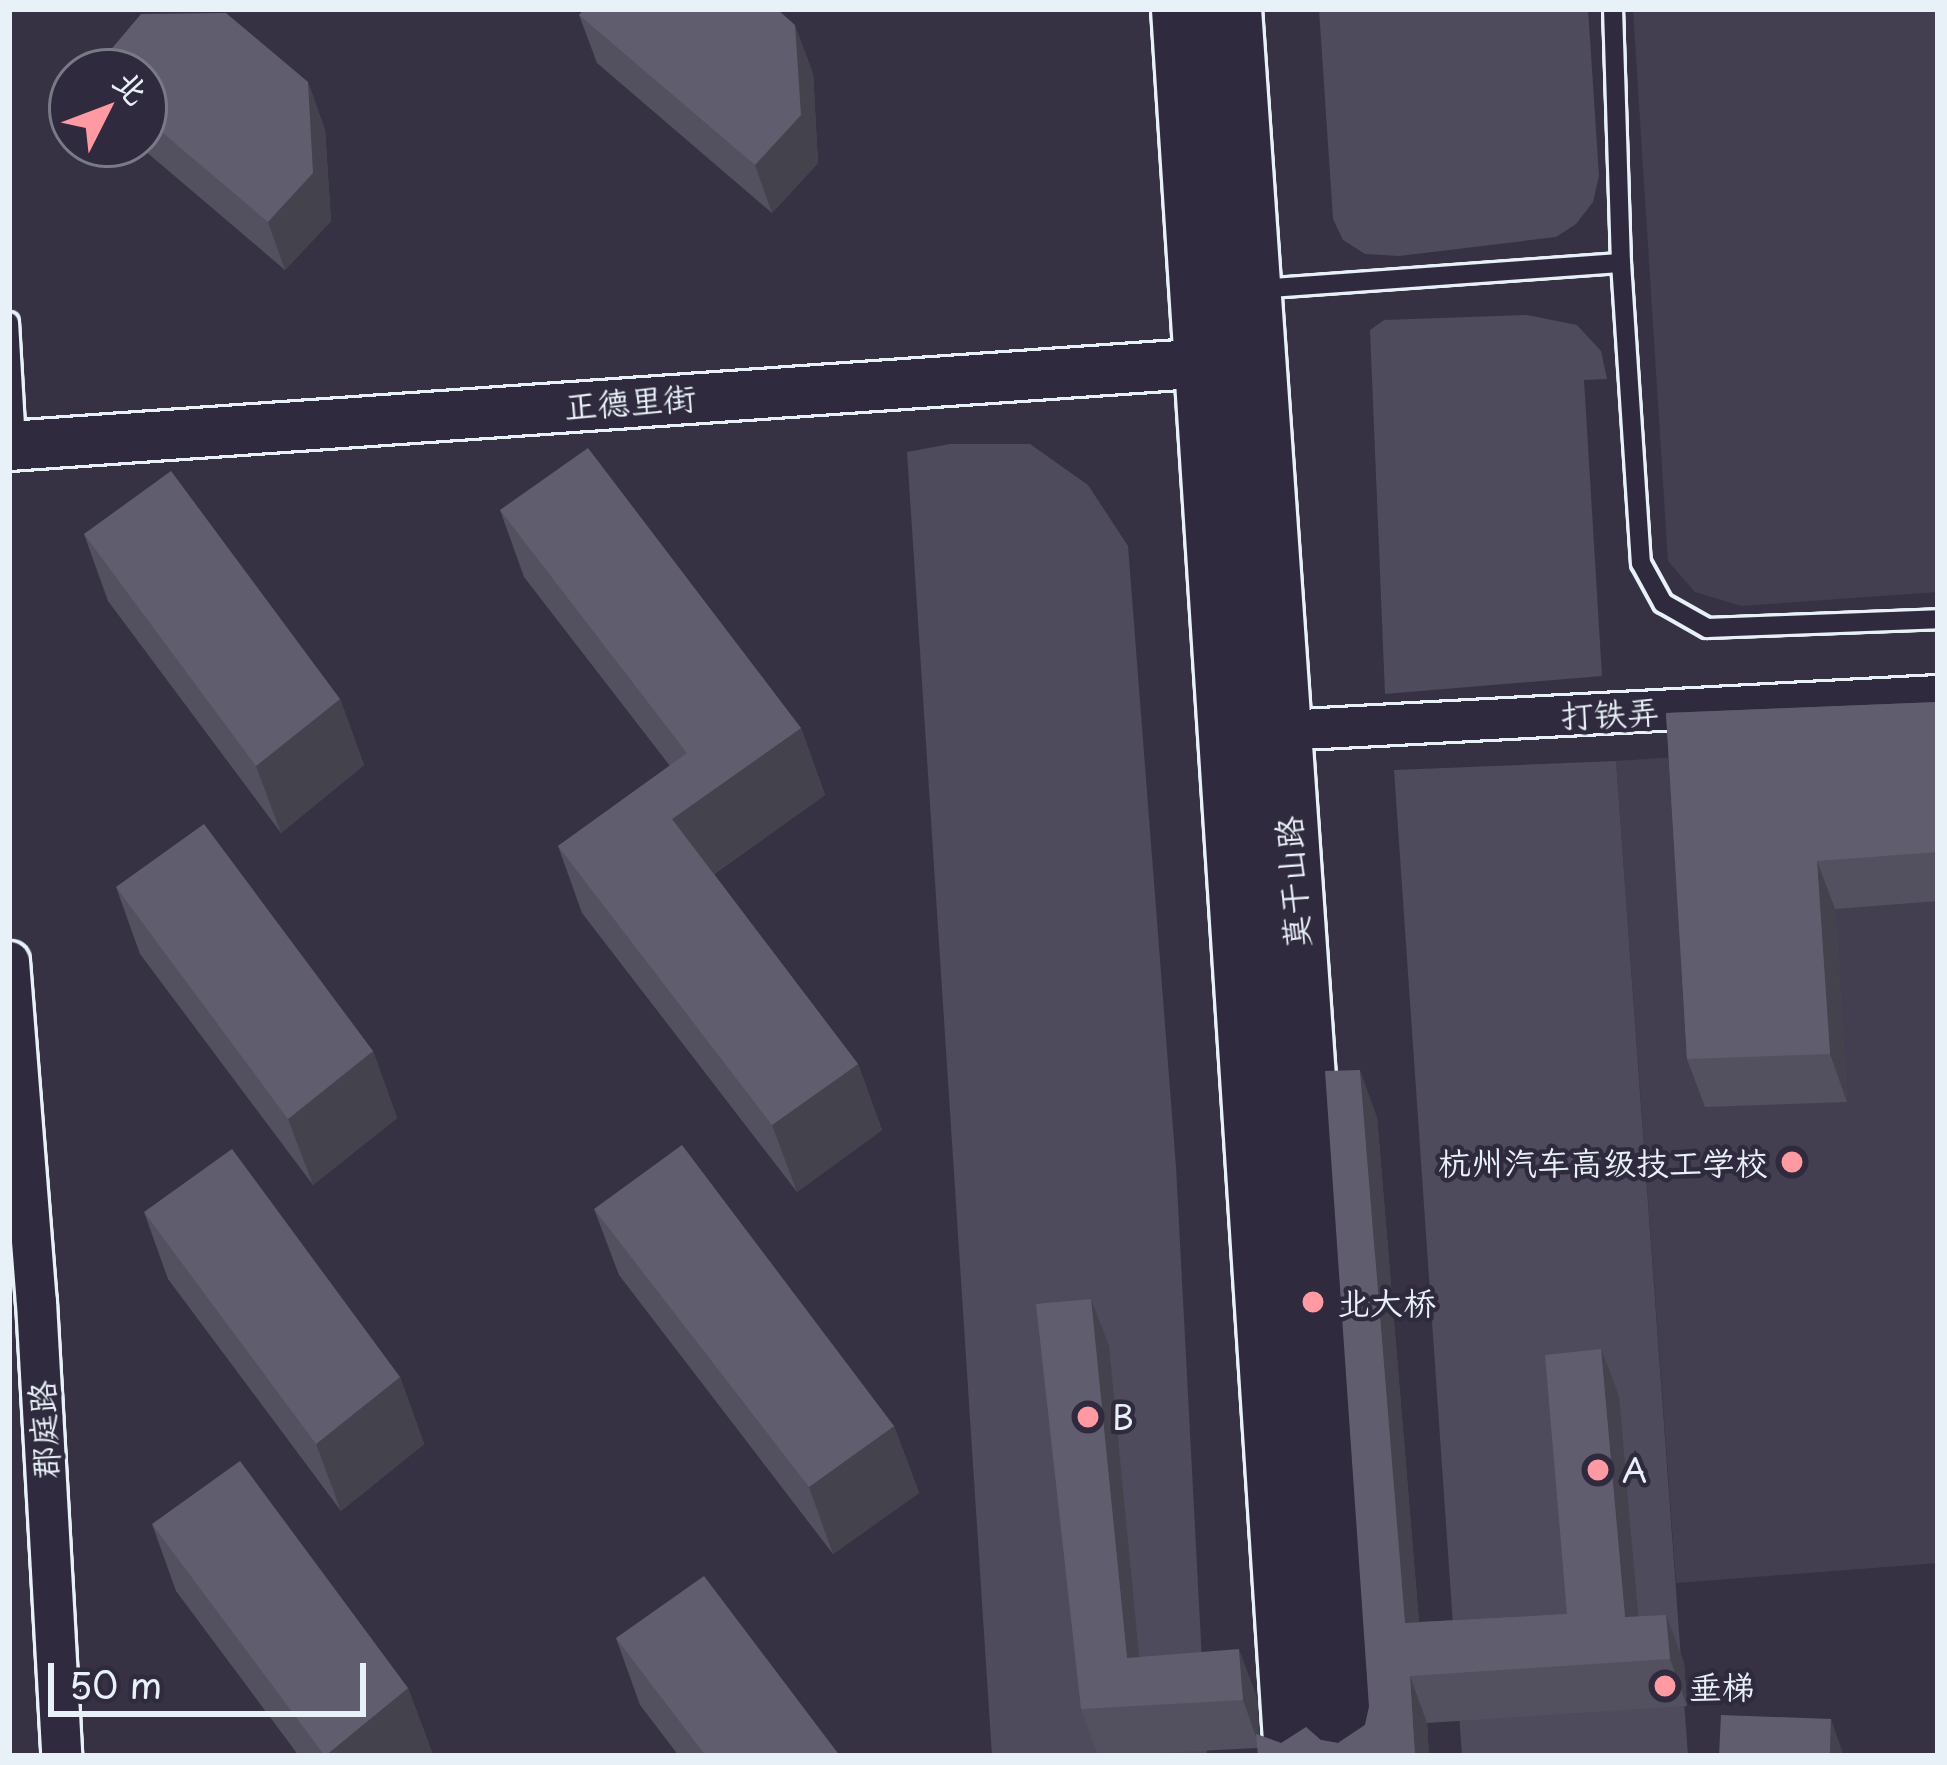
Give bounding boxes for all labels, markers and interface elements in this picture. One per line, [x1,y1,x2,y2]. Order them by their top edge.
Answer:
north arrow [48,48,168,168]
text: 北 [103,57,162,115]
street label: 正德里街 [563,377,697,425]
street label: 打铁弄 [1560,691,1660,735]
street label: 莫干山路 [1268,815,1316,949]
place label: 杭州汽车高级技工学校 [1438,1142,1768,1182]
marker: 杭州汽车高级技工学校 [1779,1149,1805,1175]
place label: 北大桥 [1337,1282,1436,1322]
marker: 北大桥 [1300,1289,1326,1315]
street label: 郡庭路 [21,1380,65,1480]
place label: B [1112,1397,1134,1437]
marker: B [1075,1404,1101,1430]
place label: A [1622,1450,1647,1490]
marker: A [1585,1457,1611,1483]
scale bar [54,1639,372,1713]
text: 50 m [69,1657,162,1711]
place label: 垂梯 [1689,1666,1755,1706]
marker: 垂梯 [1652,1673,1678,1699]

